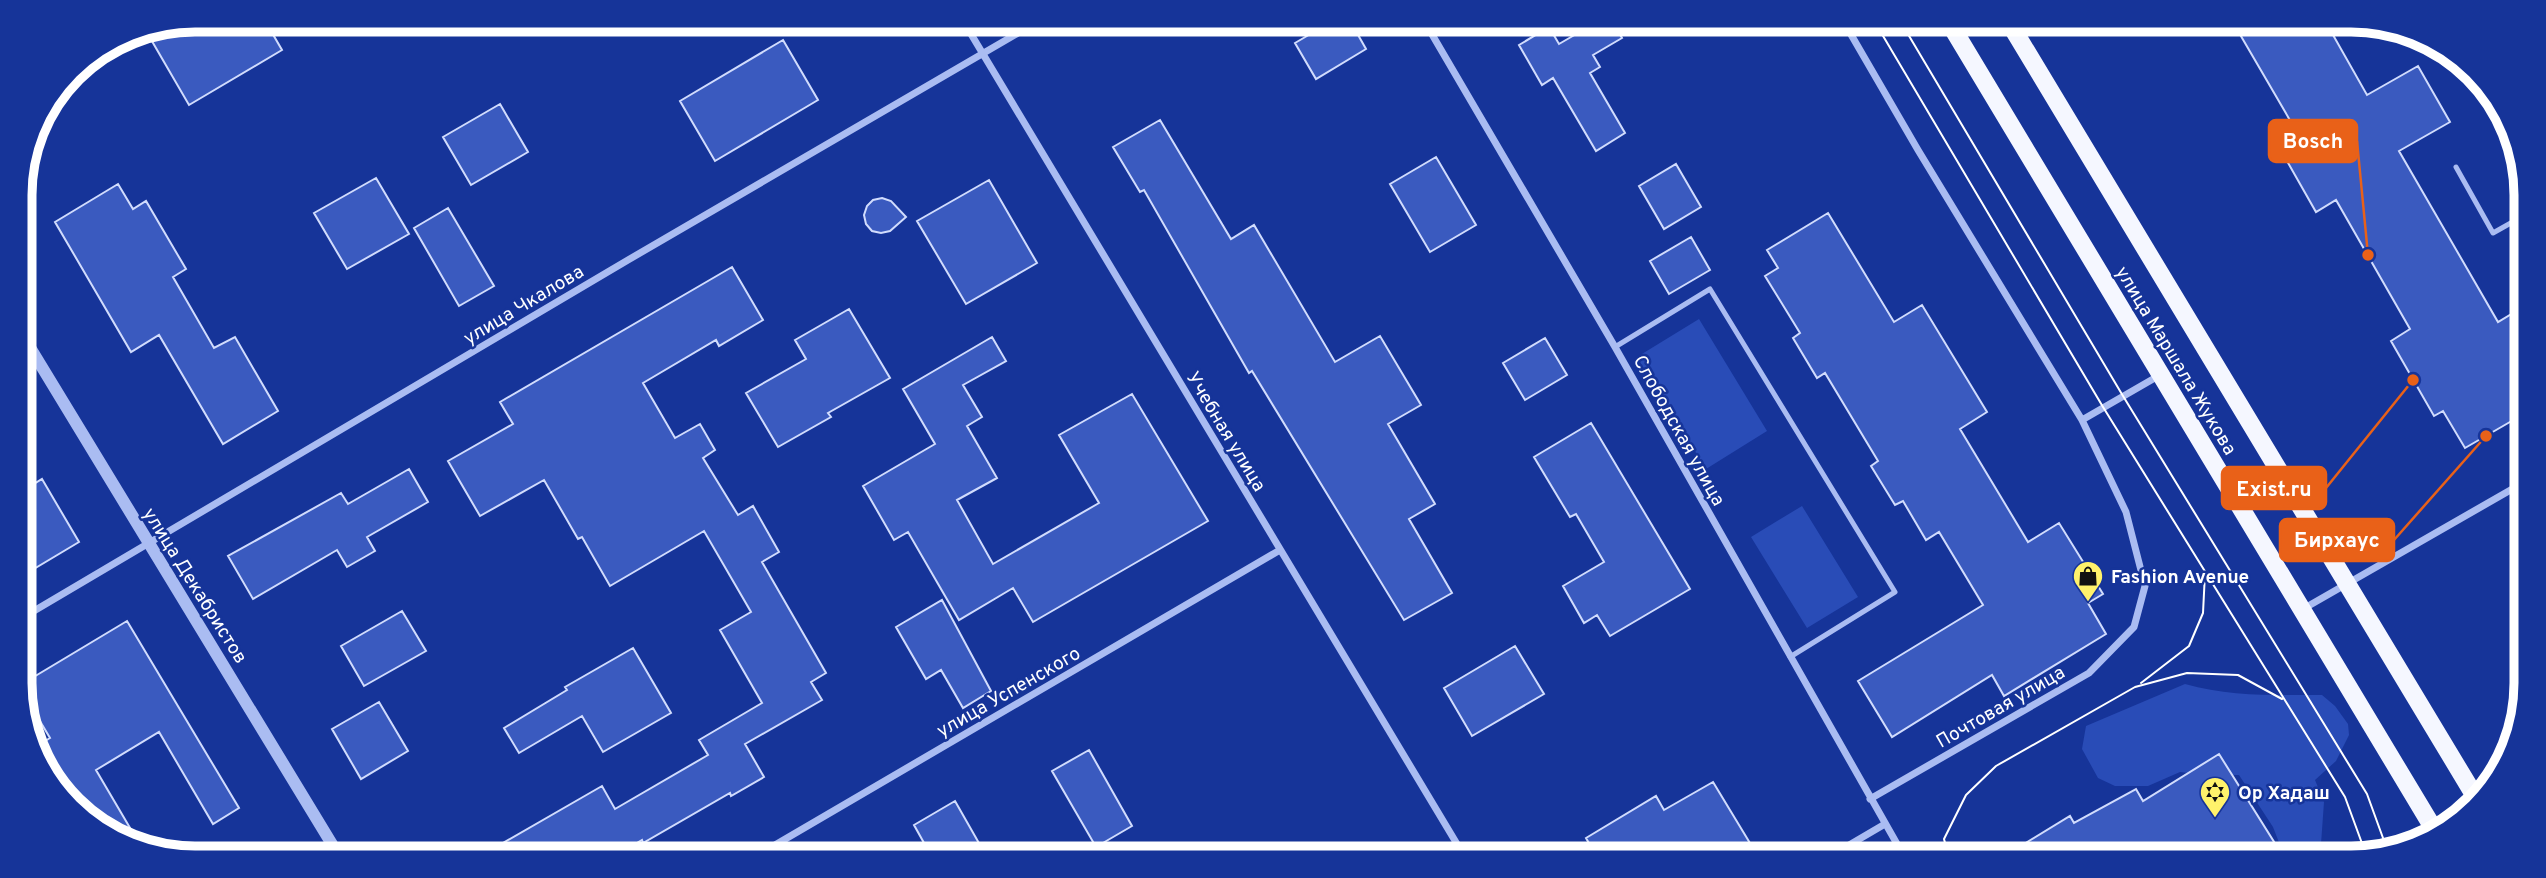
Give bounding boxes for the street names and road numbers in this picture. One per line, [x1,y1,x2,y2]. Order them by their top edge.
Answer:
street label: улица Чкалова [459,260,589,351]
street label: улица Маршала Жукова [2109,262,2241,460]
street label: Слободская улица [1627,351,1730,511]
street label: Учебная улица [1180,368,1271,496]
street label: улица Декабристов [137,504,252,668]
street label: улица Успенского [933,642,1085,744]
street label: Почтовая улица [1932,661,2070,754]

